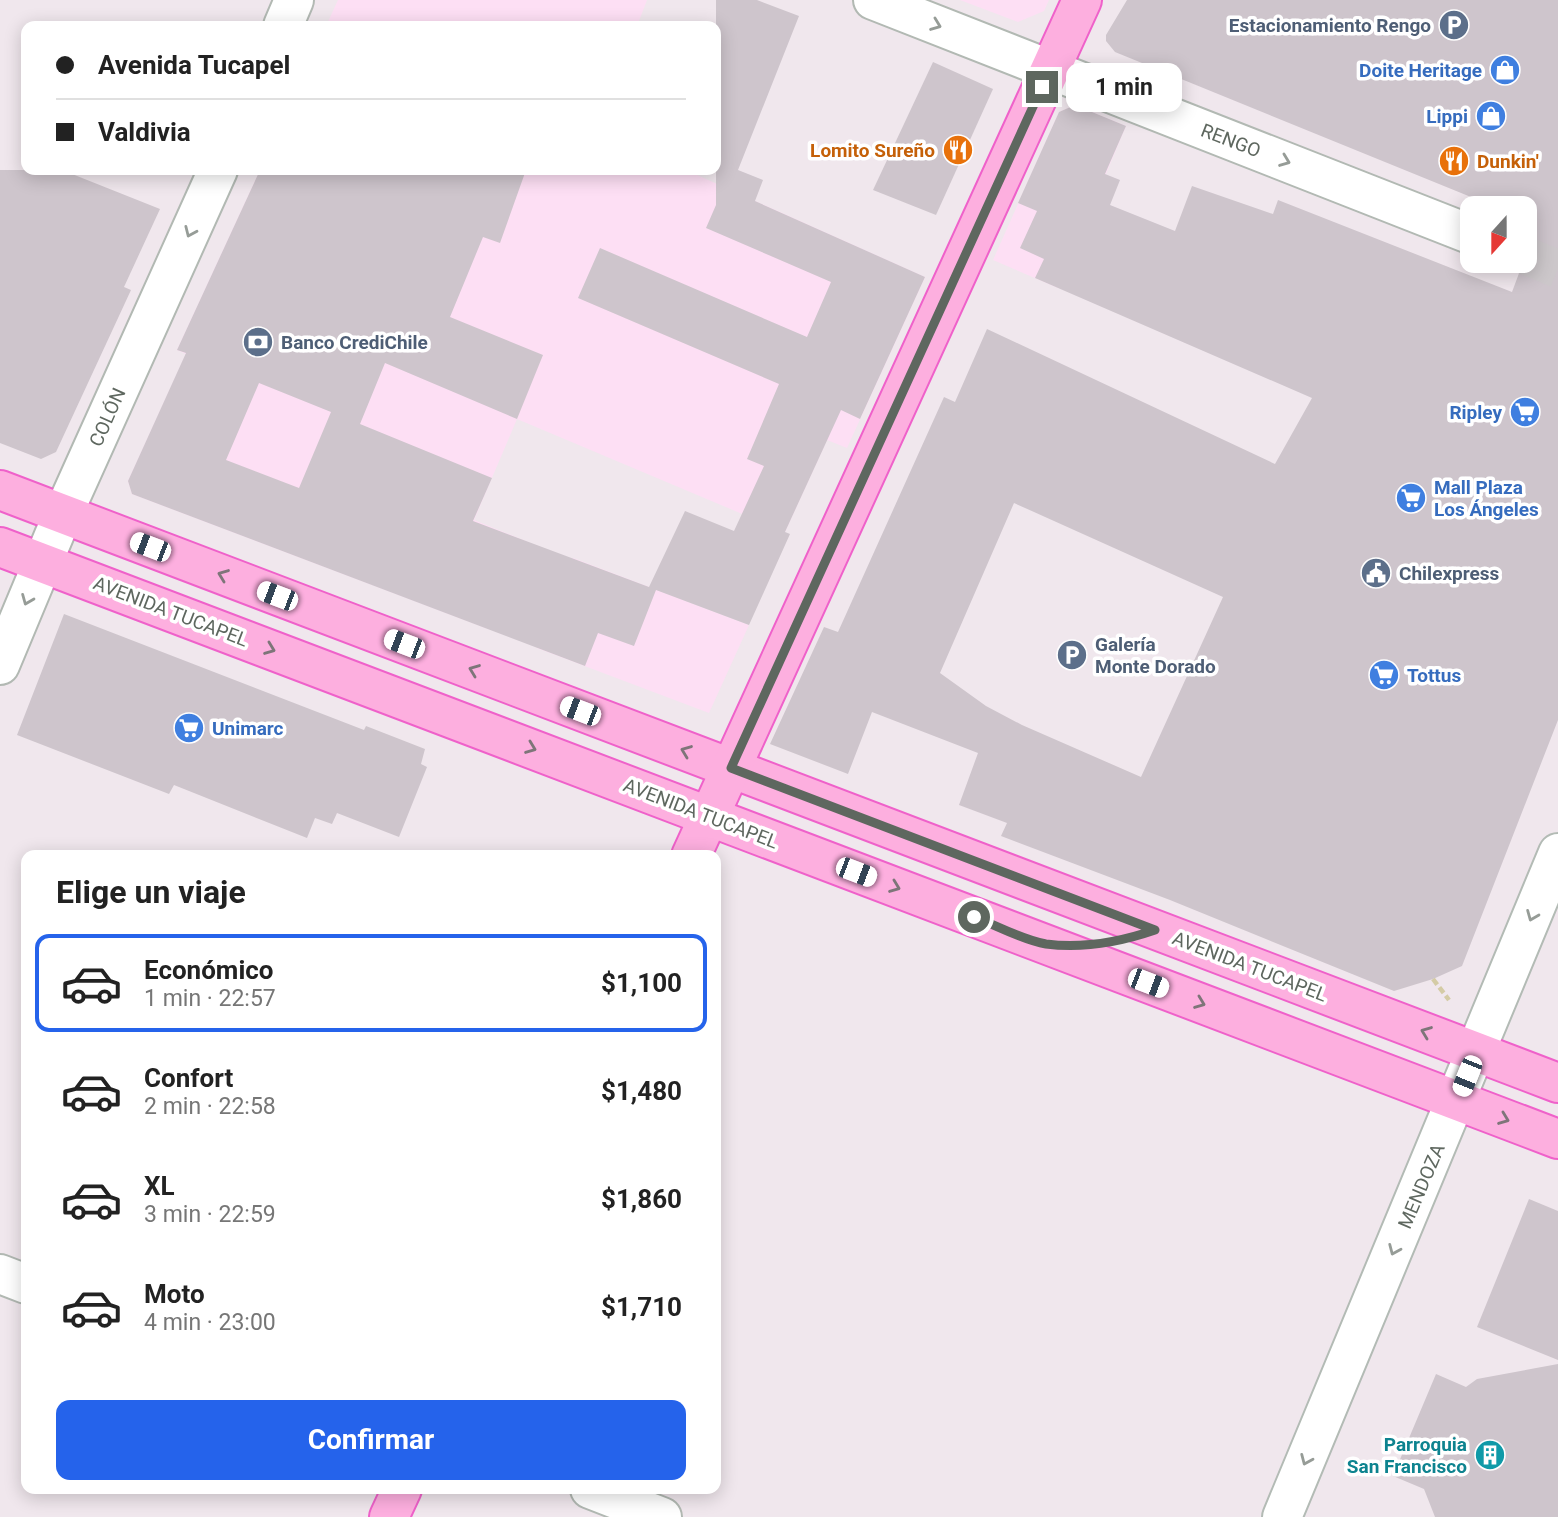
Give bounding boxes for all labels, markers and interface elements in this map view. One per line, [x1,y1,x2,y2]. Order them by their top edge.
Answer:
parking icon: Estacionamiento Rengo [1437,8,1471,42]
place label: Estacionamiento Rengo [1229,14,1431,37]
one-way arrow [930,16,942,30]
text: Avenida Tucapel [98,50,290,80]
shop icon: Doite Heritage [1488,53,1522,87]
place label: Doite Heritage [1359,59,1482,82]
callout: 1 min [1066,62,1182,112]
route end [1026,71,1058,103]
text: 1 min [1095,74,1153,101]
shop icon: Lippi [1474,99,1508,133]
place label: Lippi [1426,105,1468,128]
text: Valdivia [98,117,191,147]
street label: RENGO [1198,119,1264,162]
restaurant icon: Lomito Sureño [941,133,975,167]
place label: Lomito Sureño [810,139,935,162]
restaurant icon: Dunkin' [1437,144,1471,178]
place label: Dunkin' [1477,150,1539,173]
one-way arrow [1279,153,1291,167]
north arrow [1460,196,1536,273]
map controls [1460,196,1537,273]
one-way arrow [184,225,198,237]
bank icon: Banco CrediChile [241,325,275,359]
place label: Banco CrediChile [281,331,428,354]
street label: COLÓN [84,384,131,450]
supermarket icon: Ripley [1508,395,1542,429]
place label: Ripley [1449,401,1502,424]
place label: Mall Plaza Los Ángeles [1434,476,1539,521]
supermarket icon: Mall Plaza Los Ángeles [1394,481,1428,515]
car [127,530,174,564]
public building icon: Chilexpress [1359,556,1393,590]
place label: Chilexpress [1399,562,1500,585]
one-way arrow [218,570,230,584]
street label: AVENIDA TUCAPEL [90,571,251,652]
car [254,579,301,613]
one-way arrow [21,592,35,605]
car [381,627,428,661]
place label: Galería Monte Dorado [1095,633,1216,678]
parking icon: Galería Monte Dorado [1055,638,1089,672]
one-way arrow [263,641,276,655]
supermarket icon: Tottus [1367,658,1401,692]
place label: Tottus [1407,664,1461,687]
one-way arrow [468,665,480,679]
car [557,694,604,728]
supermarket icon: Unimarc [172,711,206,745]
place label: Unimarc [212,717,284,740]
one-way arrow [524,740,536,754]
one-way arrow [681,746,693,760]
street label: AVENIDA TUCAPEL [620,773,781,854]
car [833,855,880,889]
text: Elige un viaje [56,873,246,911]
one-way arrow [889,879,901,893]
route start [958,901,990,933]
one-way arrow [1526,909,1540,922]
street label: AVENIDA TUCAPEL [1169,926,1330,1007]
icon: car [60,952,123,1015]
text: Económico [144,955,273,985]
car [1125,966,1172,1000]
text: $1,100 [601,968,682,998]
text: 1 min · 22:57 [144,985,276,1012]
one-way arrow [1193,994,1205,1008]
one-way arrow [1420,1026,1432,1040]
car [1450,1053,1485,1099]
icon: car [60,1060,123,1123]
text: Confort [144,1063,233,1093]
text: $1,480 [601,1076,682,1106]
text: 2 min · 22:58 [144,1093,276,1120]
one-way arrow [1497,1110,1509,1124]
street label: MENDOZA [1393,1140,1450,1232]
icon: car [60,1168,123,1231]
text: XL [144,1171,175,1201]
text: $1,860 [601,1184,682,1214]
text: 3 min · 22:59 [144,1201,276,1228]
one-way arrow [1388,1243,1402,1256]
icon: car [60,1276,123,1339]
text: Moto [144,1279,205,1309]
text: $1,710 [601,1292,682,1322]
text: 4 min · 23:00 [144,1309,276,1336]
button: Confirmar [56,1400,686,1480]
place label: Parroquia San Francisco [1347,1433,1467,1478]
building icon: Parroquia San Francisco [1473,1438,1507,1472]
one-way arrow [1300,1453,1314,1465]

